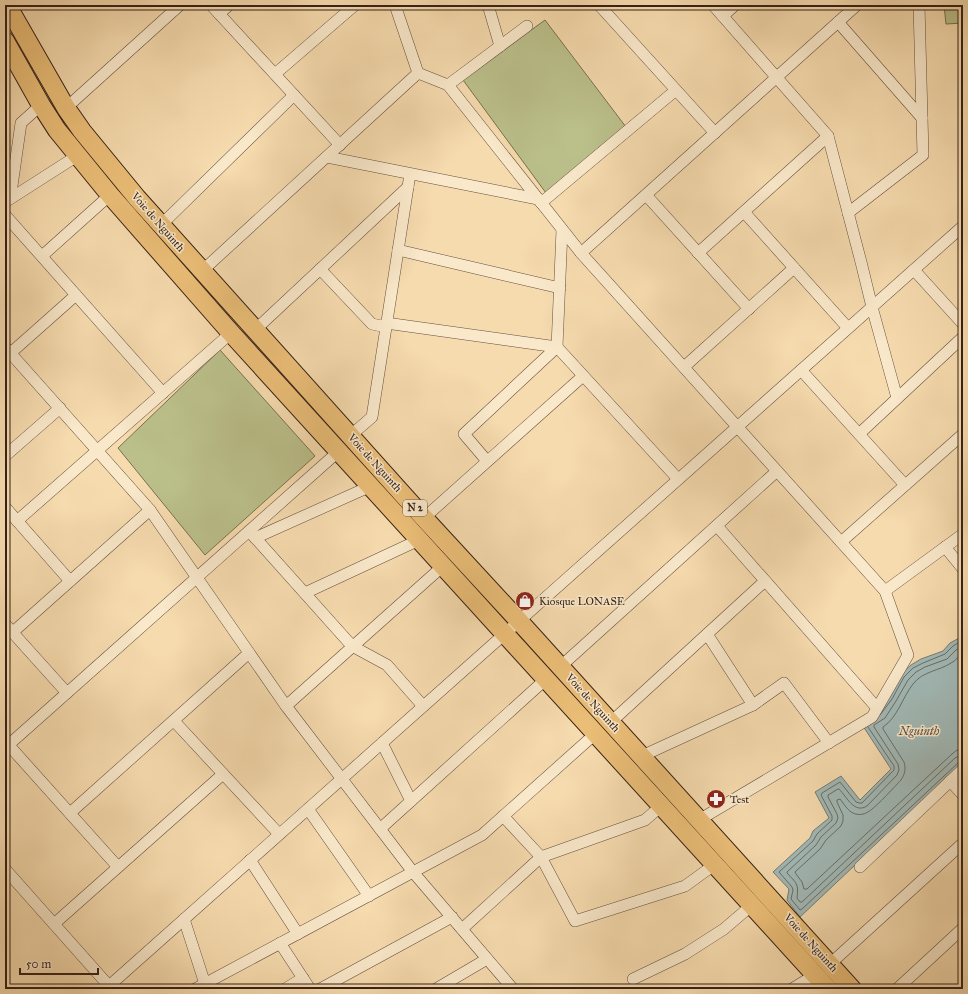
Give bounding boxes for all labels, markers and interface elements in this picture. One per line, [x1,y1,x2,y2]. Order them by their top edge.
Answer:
street label: Voie de Nguinth [128,189,187,254]
street label: Voie de Nguinth [345,430,405,495]
road number: N 2 [403,500,427,516]
shop icon: Kiosque LONASE [514,590,536,612]
place label: Kiosque LONASE [539,595,625,609]
street label: Voie de Nguinth [563,670,623,735]
water label: Nguinth [898,724,939,738]
pharmacy icon: Test [705,788,727,810]
place label: Test [730,793,749,806]
street label: Voie de Nguinth [781,910,841,975]
scale bar [20,950,98,976]
text: 50 m [26,957,51,971]

